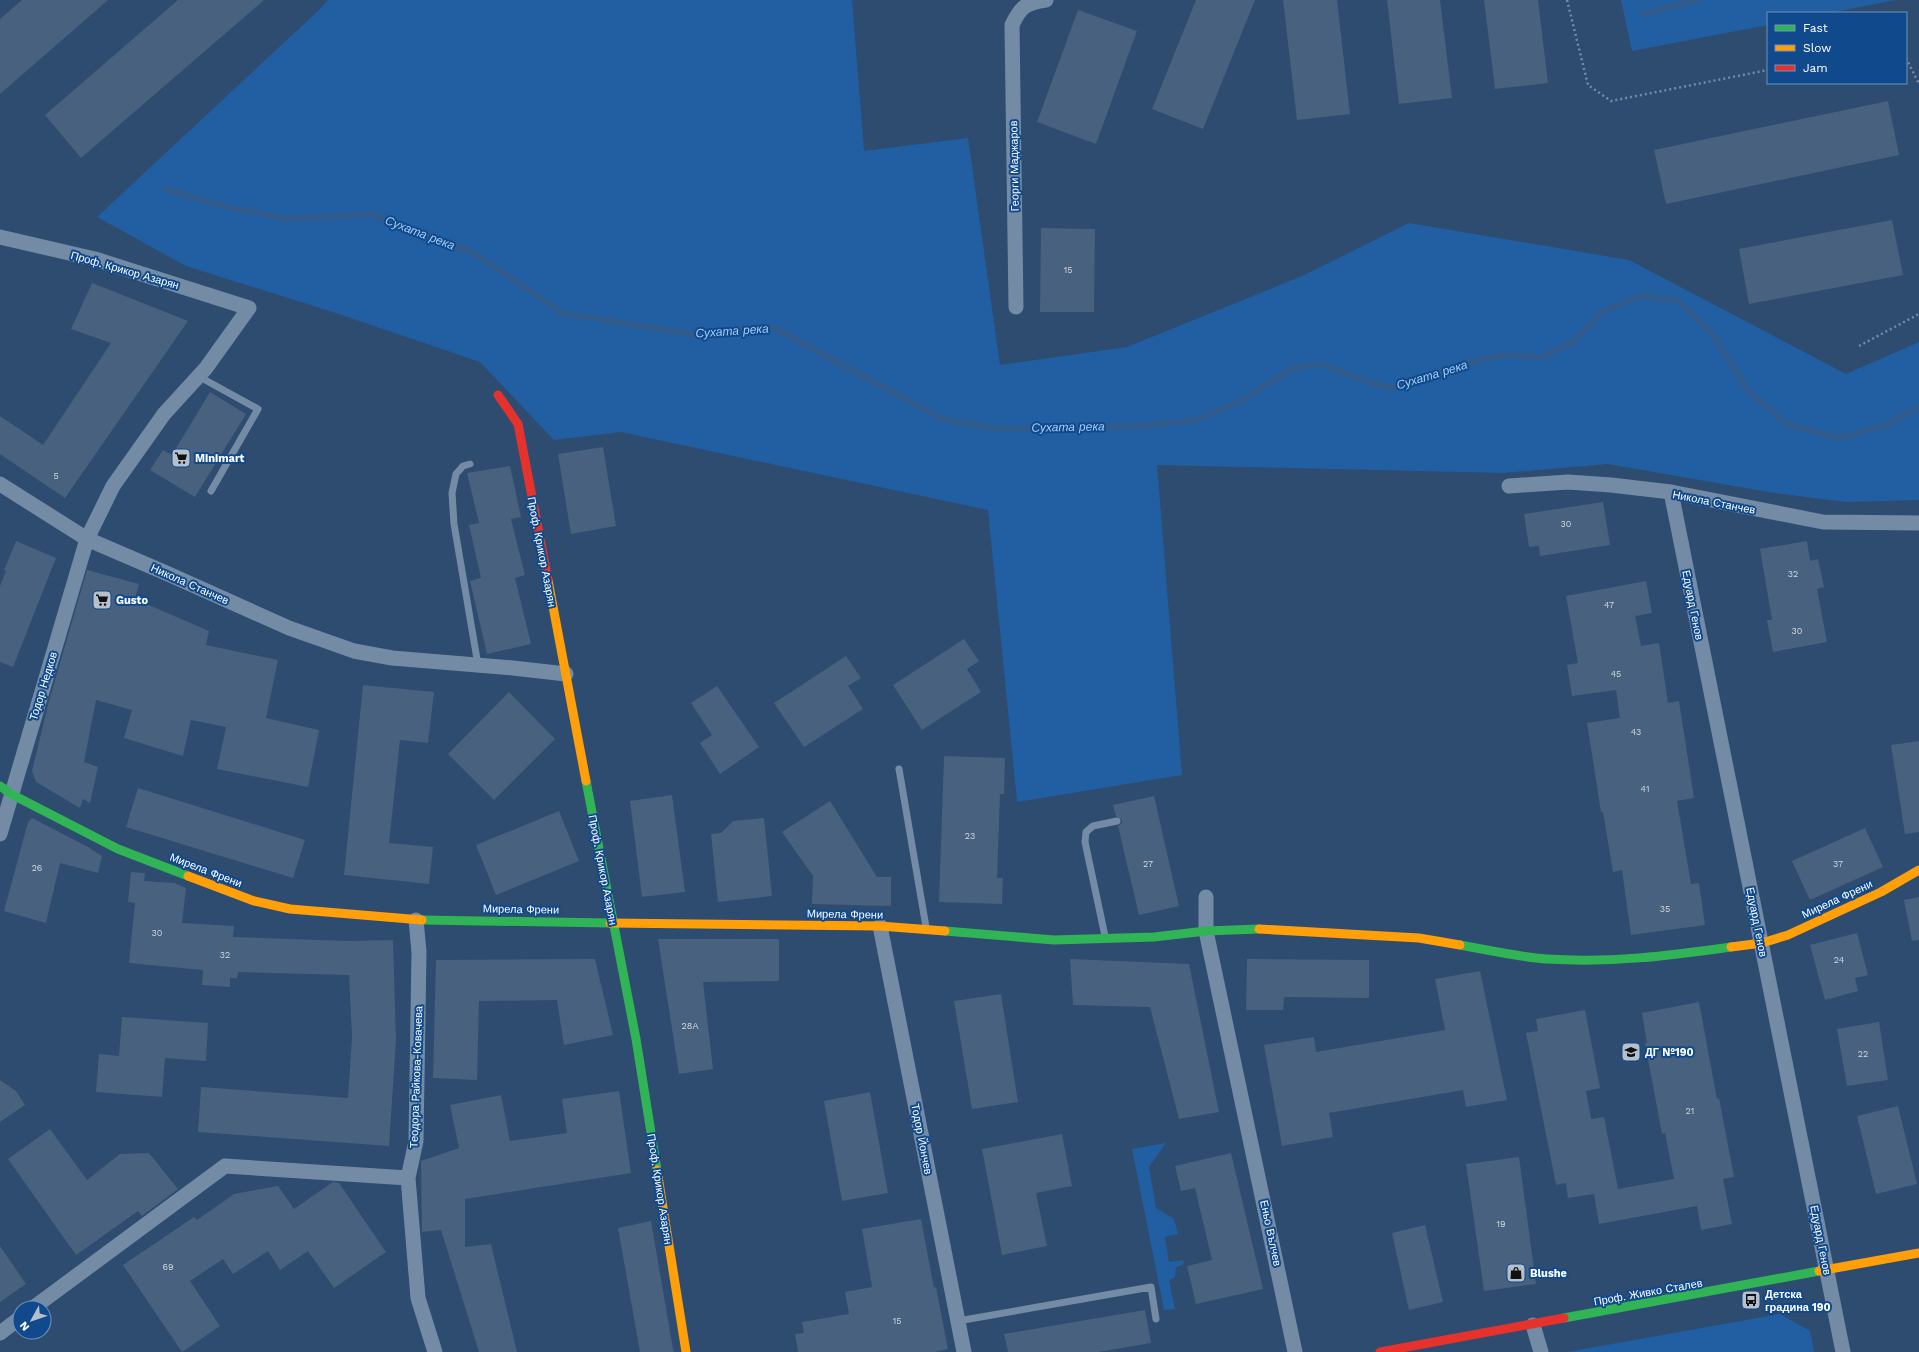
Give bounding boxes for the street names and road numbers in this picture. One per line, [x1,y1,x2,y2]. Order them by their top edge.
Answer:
street label: Георги Маджаров [1007,120,1022,212]
street label: Проф. Крикор Азарян [69,249,180,292]
street label: Никола Станчев [1671,488,1756,517]
street label: Проф. Крикор Азарян [524,496,559,608]
street label: Никола Станчев [149,561,231,608]
street label: Едуард Генов [1679,569,1706,641]
street label: Тодор Недков [27,650,60,722]
street label: Проф. Крикор Азарян [585,814,620,926]
street label: Мирела Френи [168,851,244,890]
street label: Мирела Френи [1800,877,1875,921]
street label: Едуард Генов [1743,886,1770,958]
street label: Мирела Френи [483,902,559,917]
street label: Мирела Френи [807,907,883,922]
street label: Теодора Райкова-Ковачева [408,1005,426,1148]
street label: Тодор Йончев [908,1103,935,1176]
street label: Проф. Крикор Азарян [644,1133,675,1245]
street label: Еньо Вълчев [1257,1199,1284,1267]
street label: Едуард Генов [1807,1204,1834,1276]
street label: Проф. Живко Сталев [1593,1276,1704,1308]

